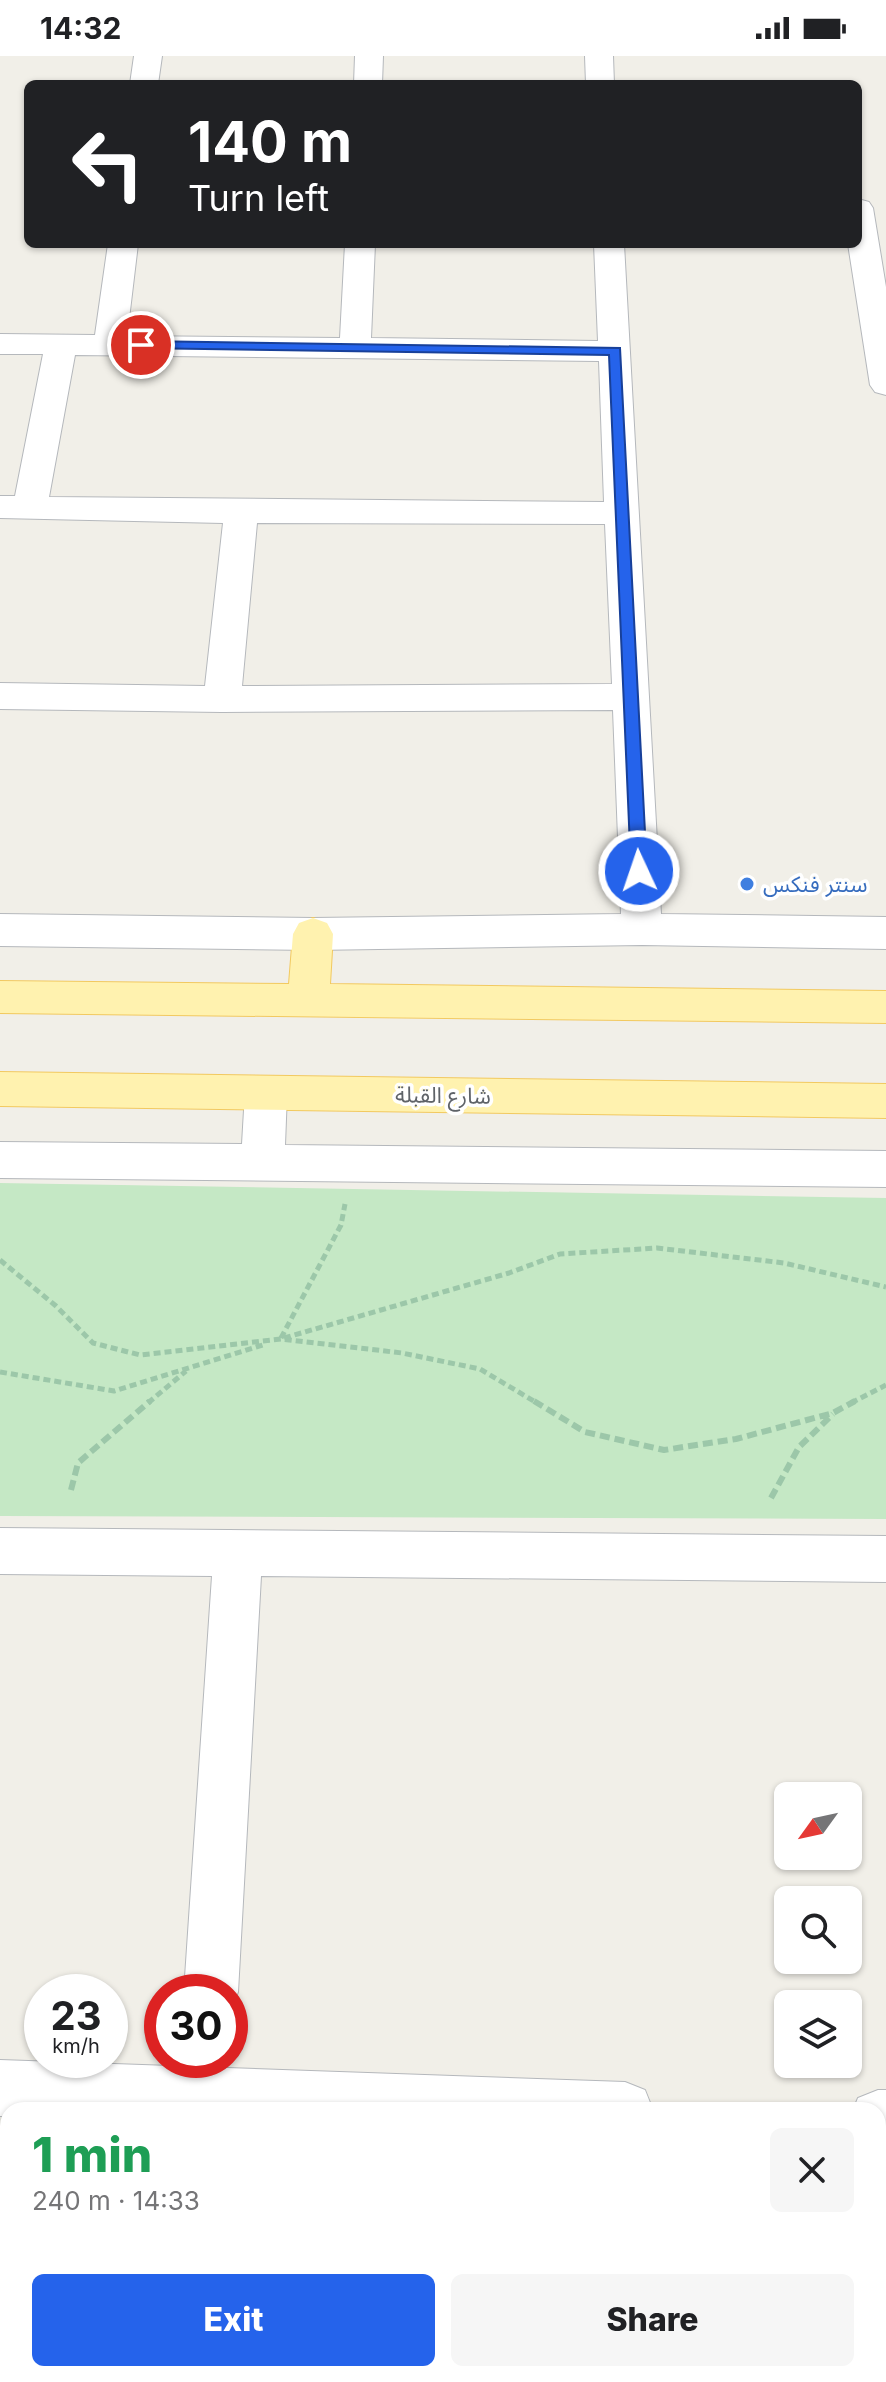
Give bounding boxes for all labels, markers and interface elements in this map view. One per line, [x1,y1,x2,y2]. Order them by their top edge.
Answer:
text: 14:32 [40,10,122,46]
text: 140 m [188,108,352,176]
icon: left [56,112,160,216]
text: Turn left [188,176,329,220]
pin [107,311,175,379]
icon: arrive [119,323,163,367]
position arrow [597,829,681,913]
place label: سنتر فنكس [763,871,867,897]
marker: سنتر فنكس [738,875,756,893]
street label: شارع القبلة [395,1081,491,1113]
north arrow [774,1782,862,1870]
map controls [774,1782,862,2078]
button: search [774,1886,862,1974]
speed limit sign: 30 [144,1974,248,2078]
button: layers [774,1990,862,2078]
text: 23 [50,1991,102,2040]
text: km/h [52,2034,100,2058]
text: 1 min [32,2125,152,2184]
button: close [770,2128,854,2212]
text: 240 m · 14:33 [32,2185,200,2216]
button: Exit [32,2274,435,2366]
button: Share [451,2274,854,2366]

